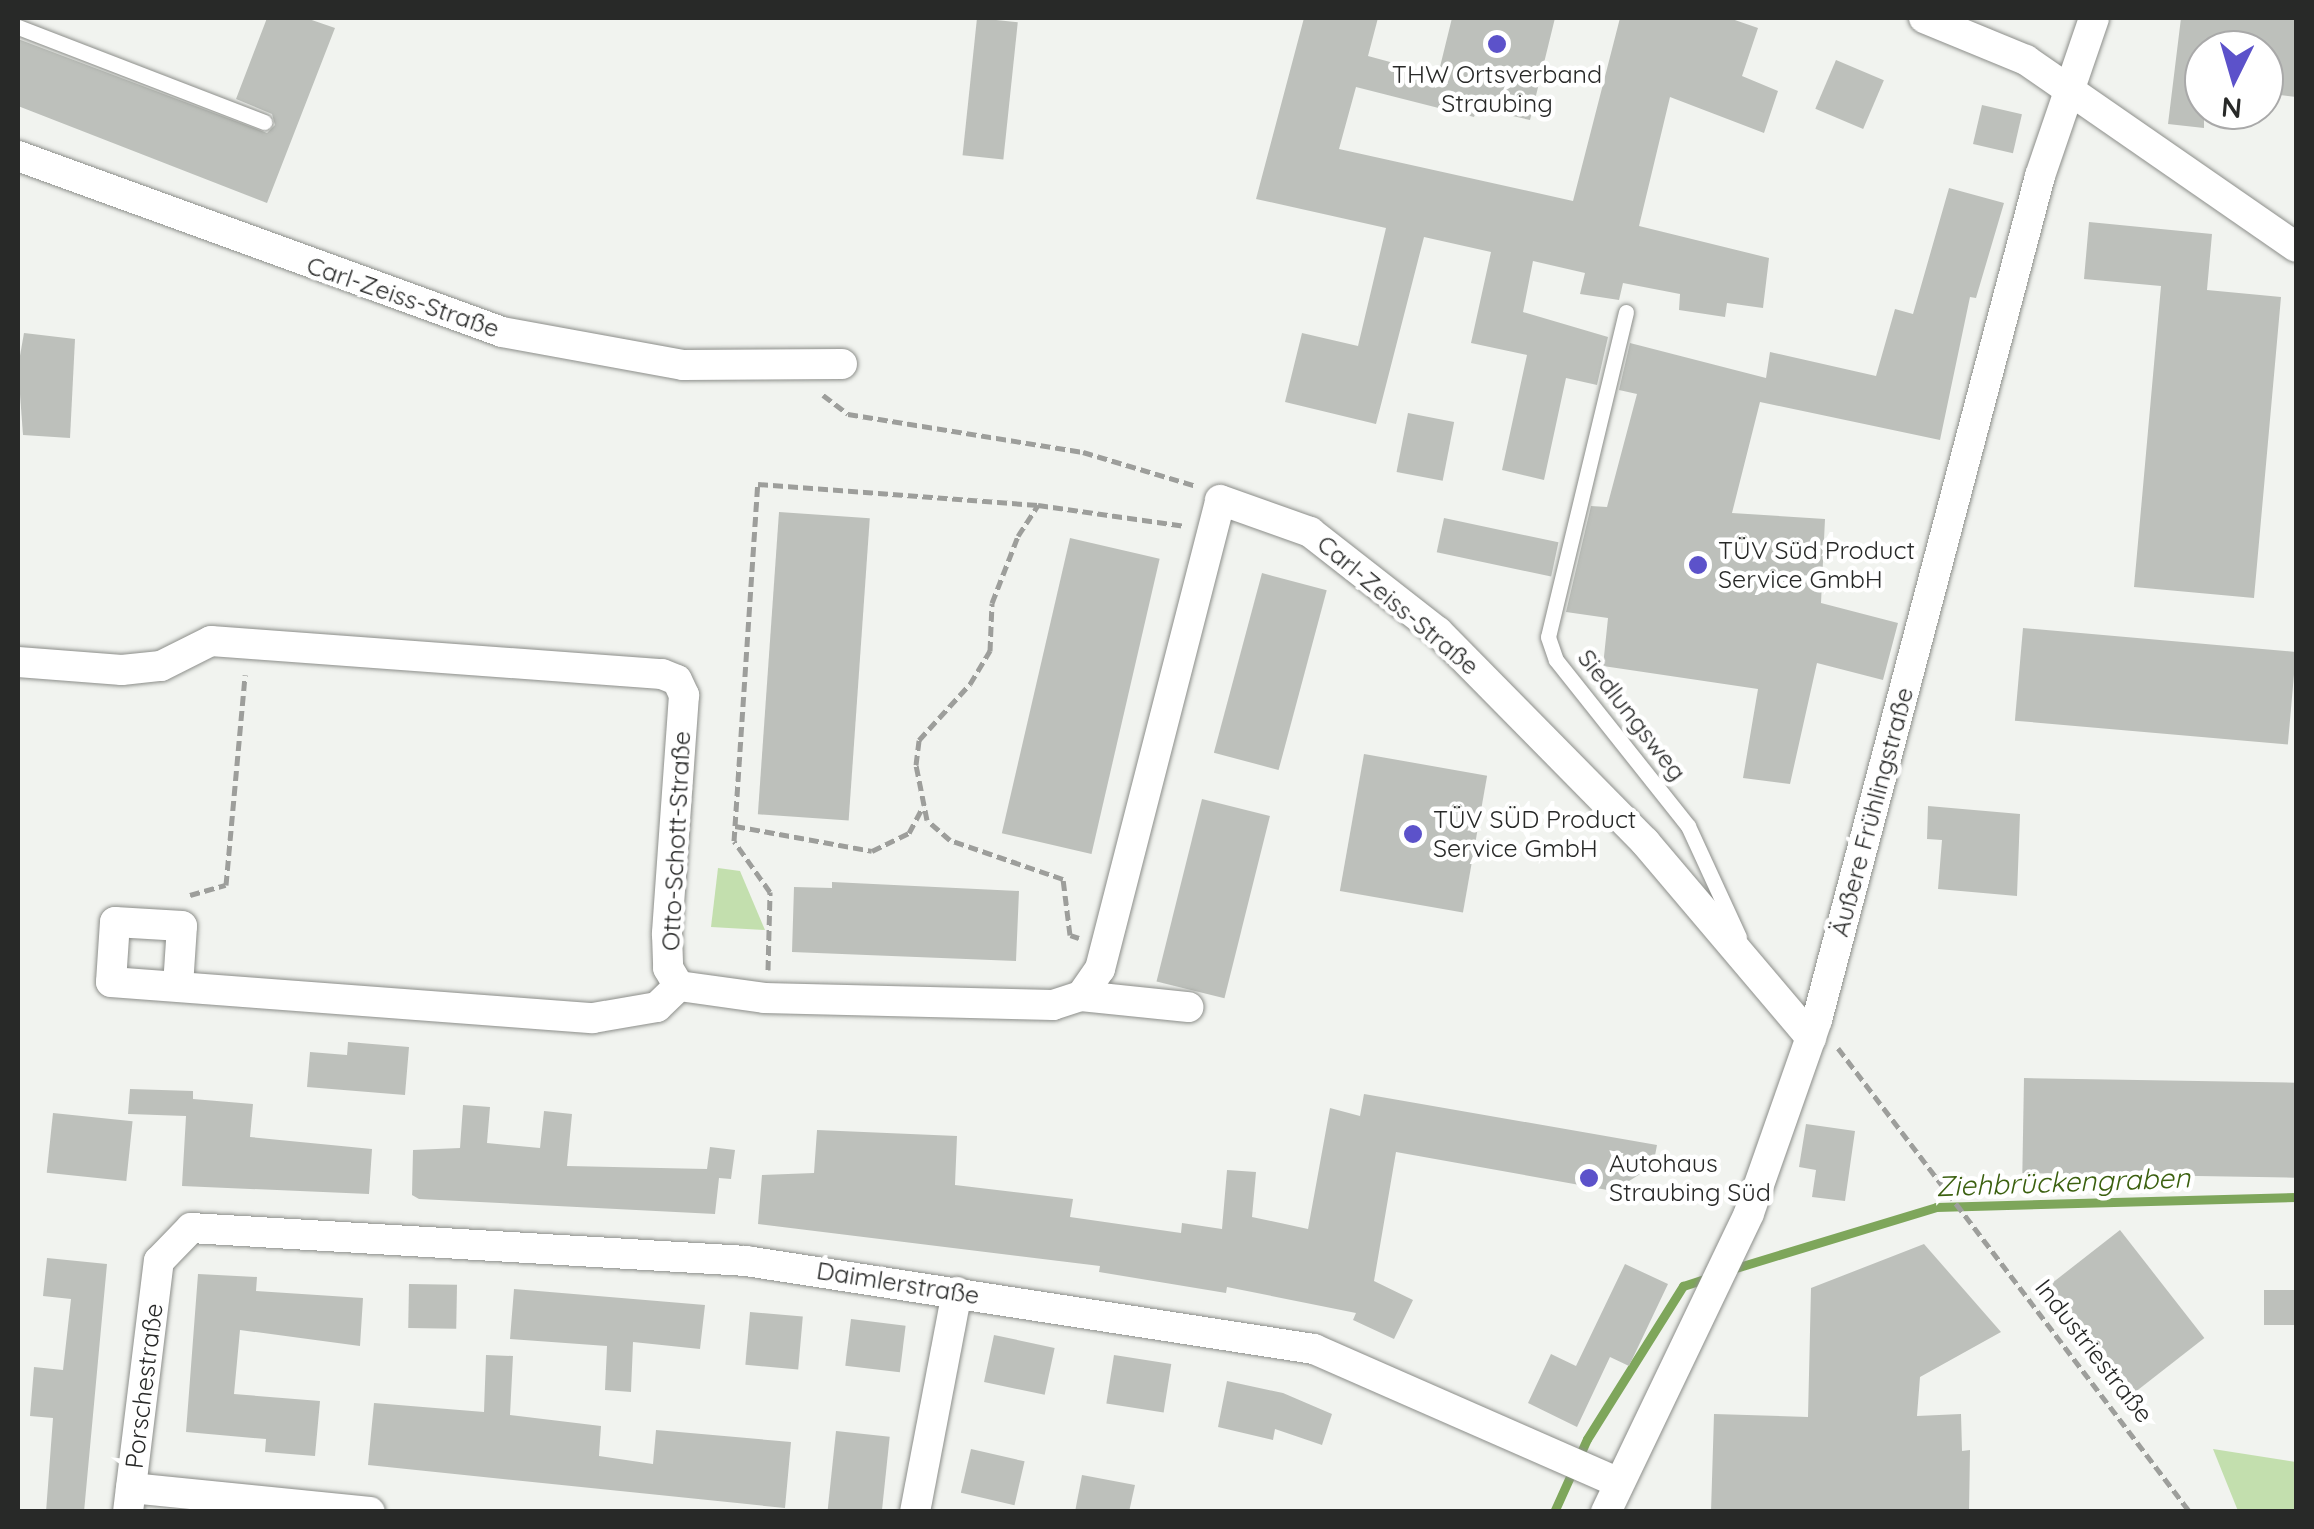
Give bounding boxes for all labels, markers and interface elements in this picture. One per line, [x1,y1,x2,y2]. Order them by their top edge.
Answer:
north arrow [2184,30,2284,130]
marker: THW Ortsverband Straubing [1486,33,1508,55]
place label: THW Ortsverband Straubing [1392,60,1602,119]
text: N [2220,90,2243,127]
street label: Carl-Zeiss-Straße [303,250,503,344]
street label: Carl-Zeiss-Straße [1311,529,1485,681]
place label: TÜV Süd Product Service GmbH [1718,536,1915,595]
marker: TÜV Süd Product Service GmbH [1687,554,1709,576]
street label: Siedlungsweg [1571,643,1693,787]
street label: Äußere Frühlingstraße [1824,684,1920,940]
street label: Otto-Schott-Straße [655,730,697,952]
place label: TÜV SÜD Product Service GmbH [1433,805,1636,864]
marker: TÜV SÜD Product Service GmbH [1402,823,1424,845]
place label: Autohaus Straubing Süd [1609,1149,1771,1208]
water label: Ziehbrückengraben [1935,1161,2191,1203]
marker: Autohaus Straubing Süd [1578,1167,1600,1189]
street label: Daimlerstraße [814,1255,982,1311]
street label: Industriestraße [2029,1273,2159,1429]
street label: Porschestraße [119,1302,169,1470]

